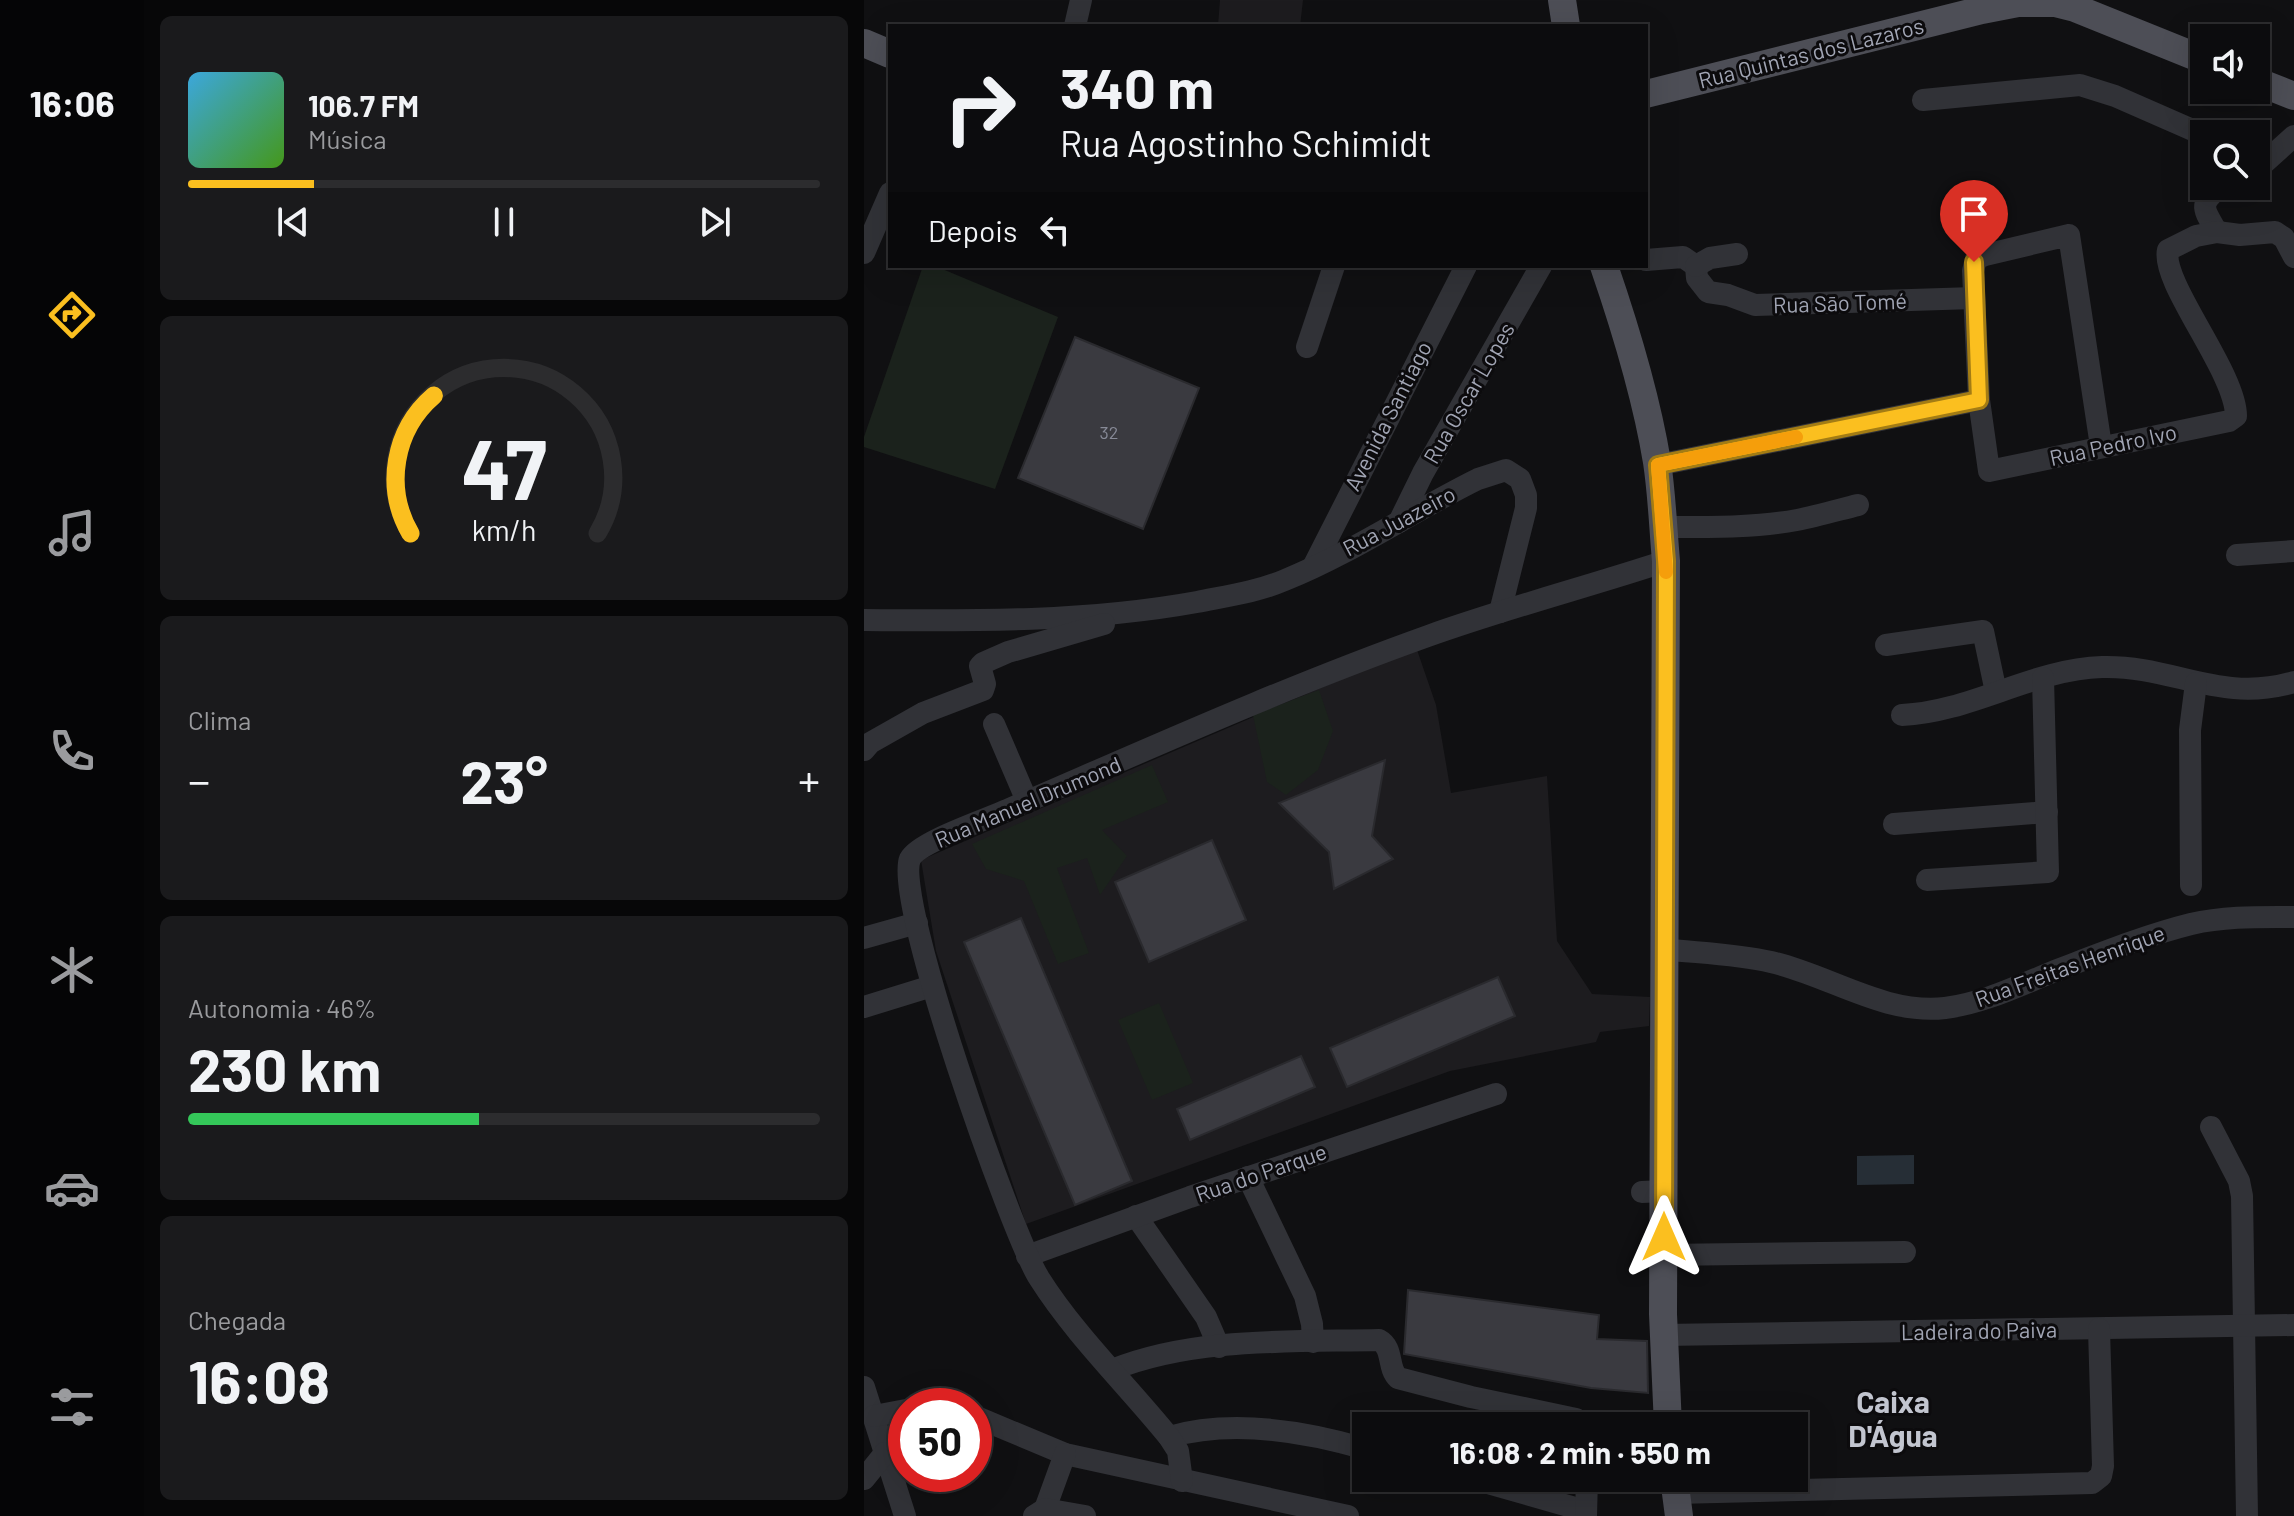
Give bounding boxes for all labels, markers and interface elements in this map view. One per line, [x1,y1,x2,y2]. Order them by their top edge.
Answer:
street label: Rua Quintas dos Lazaros [1695,11,1926,93]
map controls [2190,24,2270,200]
button: sound [2190,24,2270,104]
text: 340 m [1060,53,1214,120]
icon: right [928,56,1032,160]
text: 16:06 [29,81,115,124]
text: 106.7 FM [308,87,419,123]
button: search [2190,120,2270,200]
text: Rua Agostinho Schimidt [1060,121,1432,164]
text: Música [308,123,387,154]
pin [1940,180,2008,262]
icon: arrive [1952,192,1996,236]
icon: previous [271,200,315,244]
icon: pause [482,200,526,244]
icon: next [693,200,737,244]
icon: left [1033,208,1077,252]
text: Depois [928,212,1017,248]
icon: directions [44,287,100,343]
street label: Rua Sāo Tomé [1773,287,1907,317]
street label: Rua Oscar Lopes [1417,317,1519,468]
street label: Avenida Santiago [1338,336,1436,495]
text: 47 [461,417,547,517]
street label: Rua Pedro Ivo [2047,418,2179,470]
house number: 32 [1100,421,1118,443]
street label: Rua Juazeiro [1338,480,1459,561]
icon: music [44,505,100,561]
text: km/h [472,512,536,547]
text: Clima [188,704,251,735]
icon: phone [44,723,100,779]
text: 23° [460,744,548,816]
street label: Rua Manuel Drumond [931,750,1125,852]
text: − [188,753,210,806]
text: + [798,753,820,806]
street label: Rua Freitas Henrique [1971,919,2168,1011]
icon: climate [44,942,100,998]
text: Autonomia · 46% [188,992,376,1023]
text: 230 km [188,1032,381,1104]
street label: Rua do Parque [1192,1137,1330,1207]
icon: car [44,1160,100,1216]
position arrow [1622,1195,1706,1279]
text: Chegada [188,1304,286,1335]
street label: Ladeira do Paiva [1901,1316,2057,1344]
text: 16:08 [188,1344,330,1416]
icon: filters [44,1379,100,1435]
district label: Caixa D'Água [1848,1383,1938,1453]
speed limit sign: 50 [888,1388,992,1492]
text: 16:08 · 2 min · 550 m [1449,1434,1711,1470]

